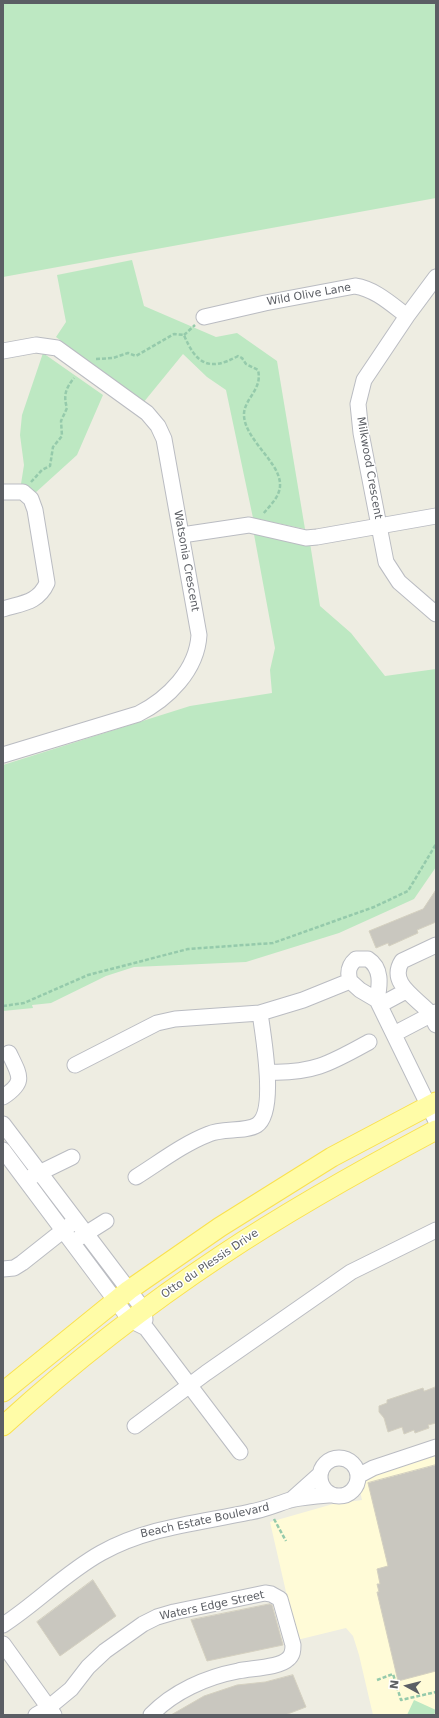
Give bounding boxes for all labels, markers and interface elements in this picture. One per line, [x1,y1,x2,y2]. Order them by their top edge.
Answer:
street label: Wild Olive Lane [266,281,352,309]
street label: Milkwood Crescent [354,416,384,520]
street label: Watsonia Crescent [171,509,201,613]
street label: Otto du Plessis Drive [159,1227,261,1301]
street label: Beach Estate Boulevard [139,1501,271,1541]
street label: Waters Edge Street [159,1588,265,1624]
north arrow [387,1666,427,1706]
text: N [388,1679,402,1690]

